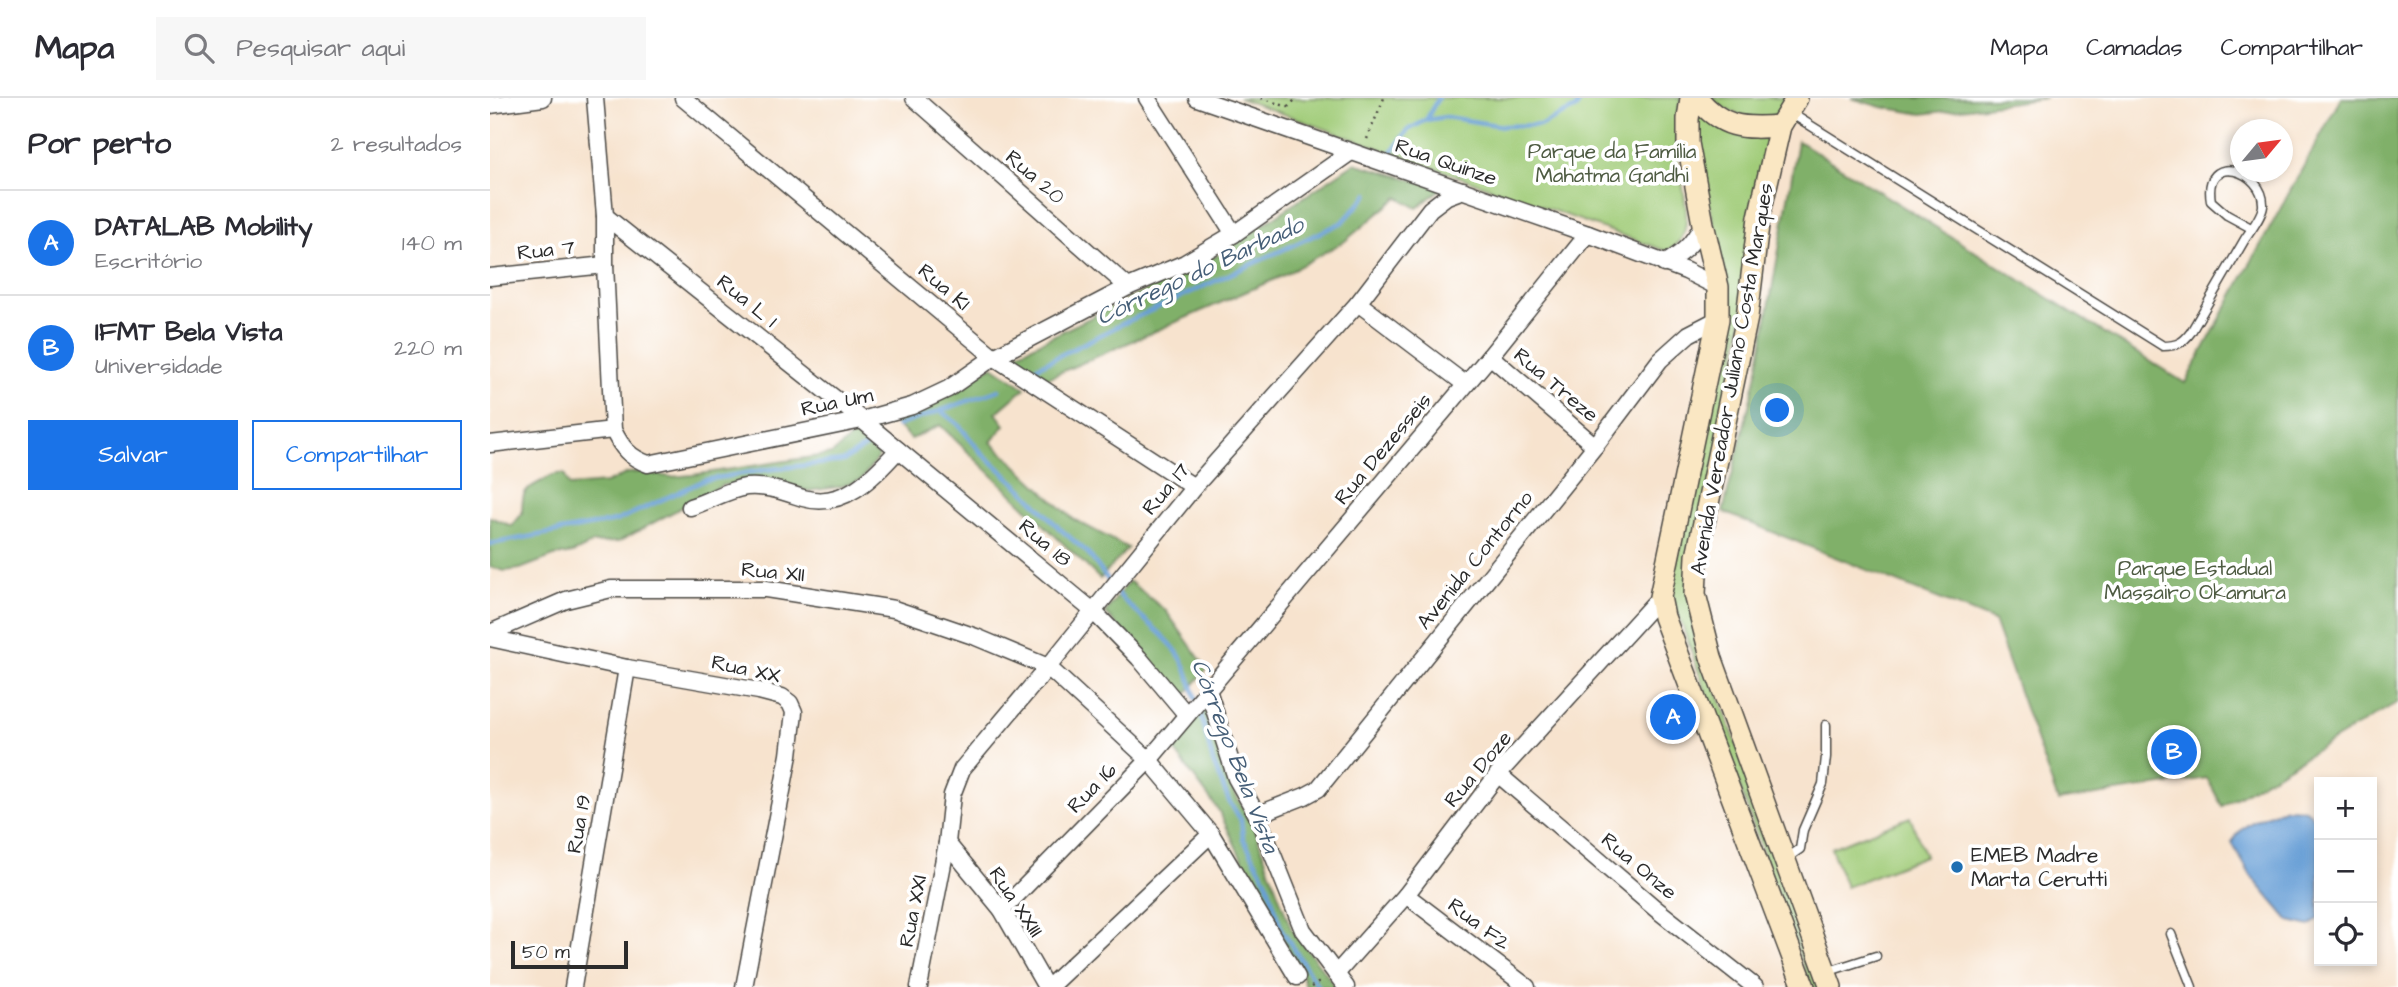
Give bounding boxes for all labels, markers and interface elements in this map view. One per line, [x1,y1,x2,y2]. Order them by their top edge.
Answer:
search box [156,17,646,80]
text: Mapa [35,25,114,71]
icon: search [180,29,218,67]
text: Pesquisar aqui [236,30,405,66]
text: Mapa [1990,31,2048,65]
text: Camadas [2086,31,2183,65]
text: Compartilhar [2221,31,2363,65]
north arrow [2230,119,2293,182]
text: Por perto [28,123,171,165]
text: 2 resultados [330,128,462,160]
street label: Rua Quinze [1391,131,1501,193]
park label: Parque da Família Mahatma Gandhi [1528,137,1697,190]
street label: Rua 20 [999,143,1071,211]
street label: Avenida Vereador Juliano Costa Marques [1683,181,1781,577]
water label: Córrego do Barbado [1091,208,1311,334]
text: DATALAB Mobility [95,209,312,245]
text: A [44,227,58,259]
text: 140 m [402,227,462,259]
street label: Rua 7 [516,233,576,267]
text: Escritório [95,245,202,277]
street label: Rua K1 [912,257,977,318]
street label: Rua L 1 [711,268,784,335]
text: IFMT Bela Vista [95,314,282,350]
text: B [43,332,59,364]
text: 220 m [394,332,462,364]
street label: Rua Treze [1507,341,1605,429]
text: Universidade [95,350,223,382]
street label: Rua Um [798,380,876,424]
street label: Rua Dezesseis [1328,387,1438,511]
your location [1760,393,1794,427]
button: Salvar [28,420,238,490]
button: Compartilhar [252,420,462,490]
street label: Rua 17 [1135,457,1197,521]
street label: Avenida Contorno [1410,484,1540,635]
street label: Rua 18 [1012,512,1078,574]
park label: Parque Estadual Massairo Okamura [2104,554,2286,607]
street label: Rua XII [740,555,806,589]
street label: Rua XX [709,648,784,691]
water label: Córrego Bela Vista [1182,655,1287,859]
pin: A [1650,691,1696,743]
street label: Rua Doze [1437,724,1519,814]
pin: B [2151,726,2197,778]
street label: Rua 16 [1061,756,1123,820]
map controls [2314,777,2377,966]
button: + [2314,777,2377,840]
street label: Rua 19 [560,792,598,856]
street label: Rua Onze [1595,826,1683,906]
button: − [2314,840,2377,903]
place label: EMEB Madre Marta Cerutti [1971,841,2107,894]
marker: EMEB Madre Marta Cerutti [1949,859,1965,875]
street label: Rua XXIII [982,861,1050,943]
street label: Rua XXI [892,872,934,950]
street label: Rua F2 [1442,891,1516,957]
button: locate [2314,903,2377,966]
scale bar [511,938,628,970]
text: 50 m [522,939,570,966]

